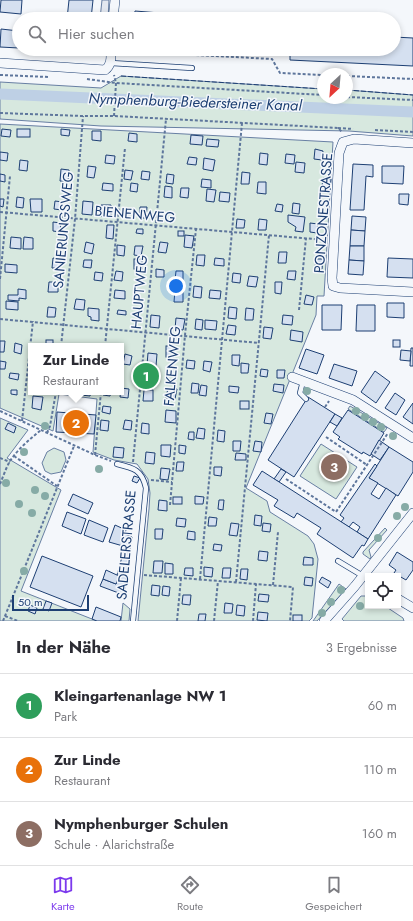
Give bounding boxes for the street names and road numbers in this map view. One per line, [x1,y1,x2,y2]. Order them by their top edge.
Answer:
street label: PONZONESTRASSE [309,152,337,274]
street label: SANIERUNGSWEG [48,171,78,289]
street label: BIENENWEG [94,201,176,227]
street label: HAUPTWEG [126,254,152,330]
street label: FALKENWEG [159,325,185,407]
street label: SADELERSTRASSE [111,489,141,601]

